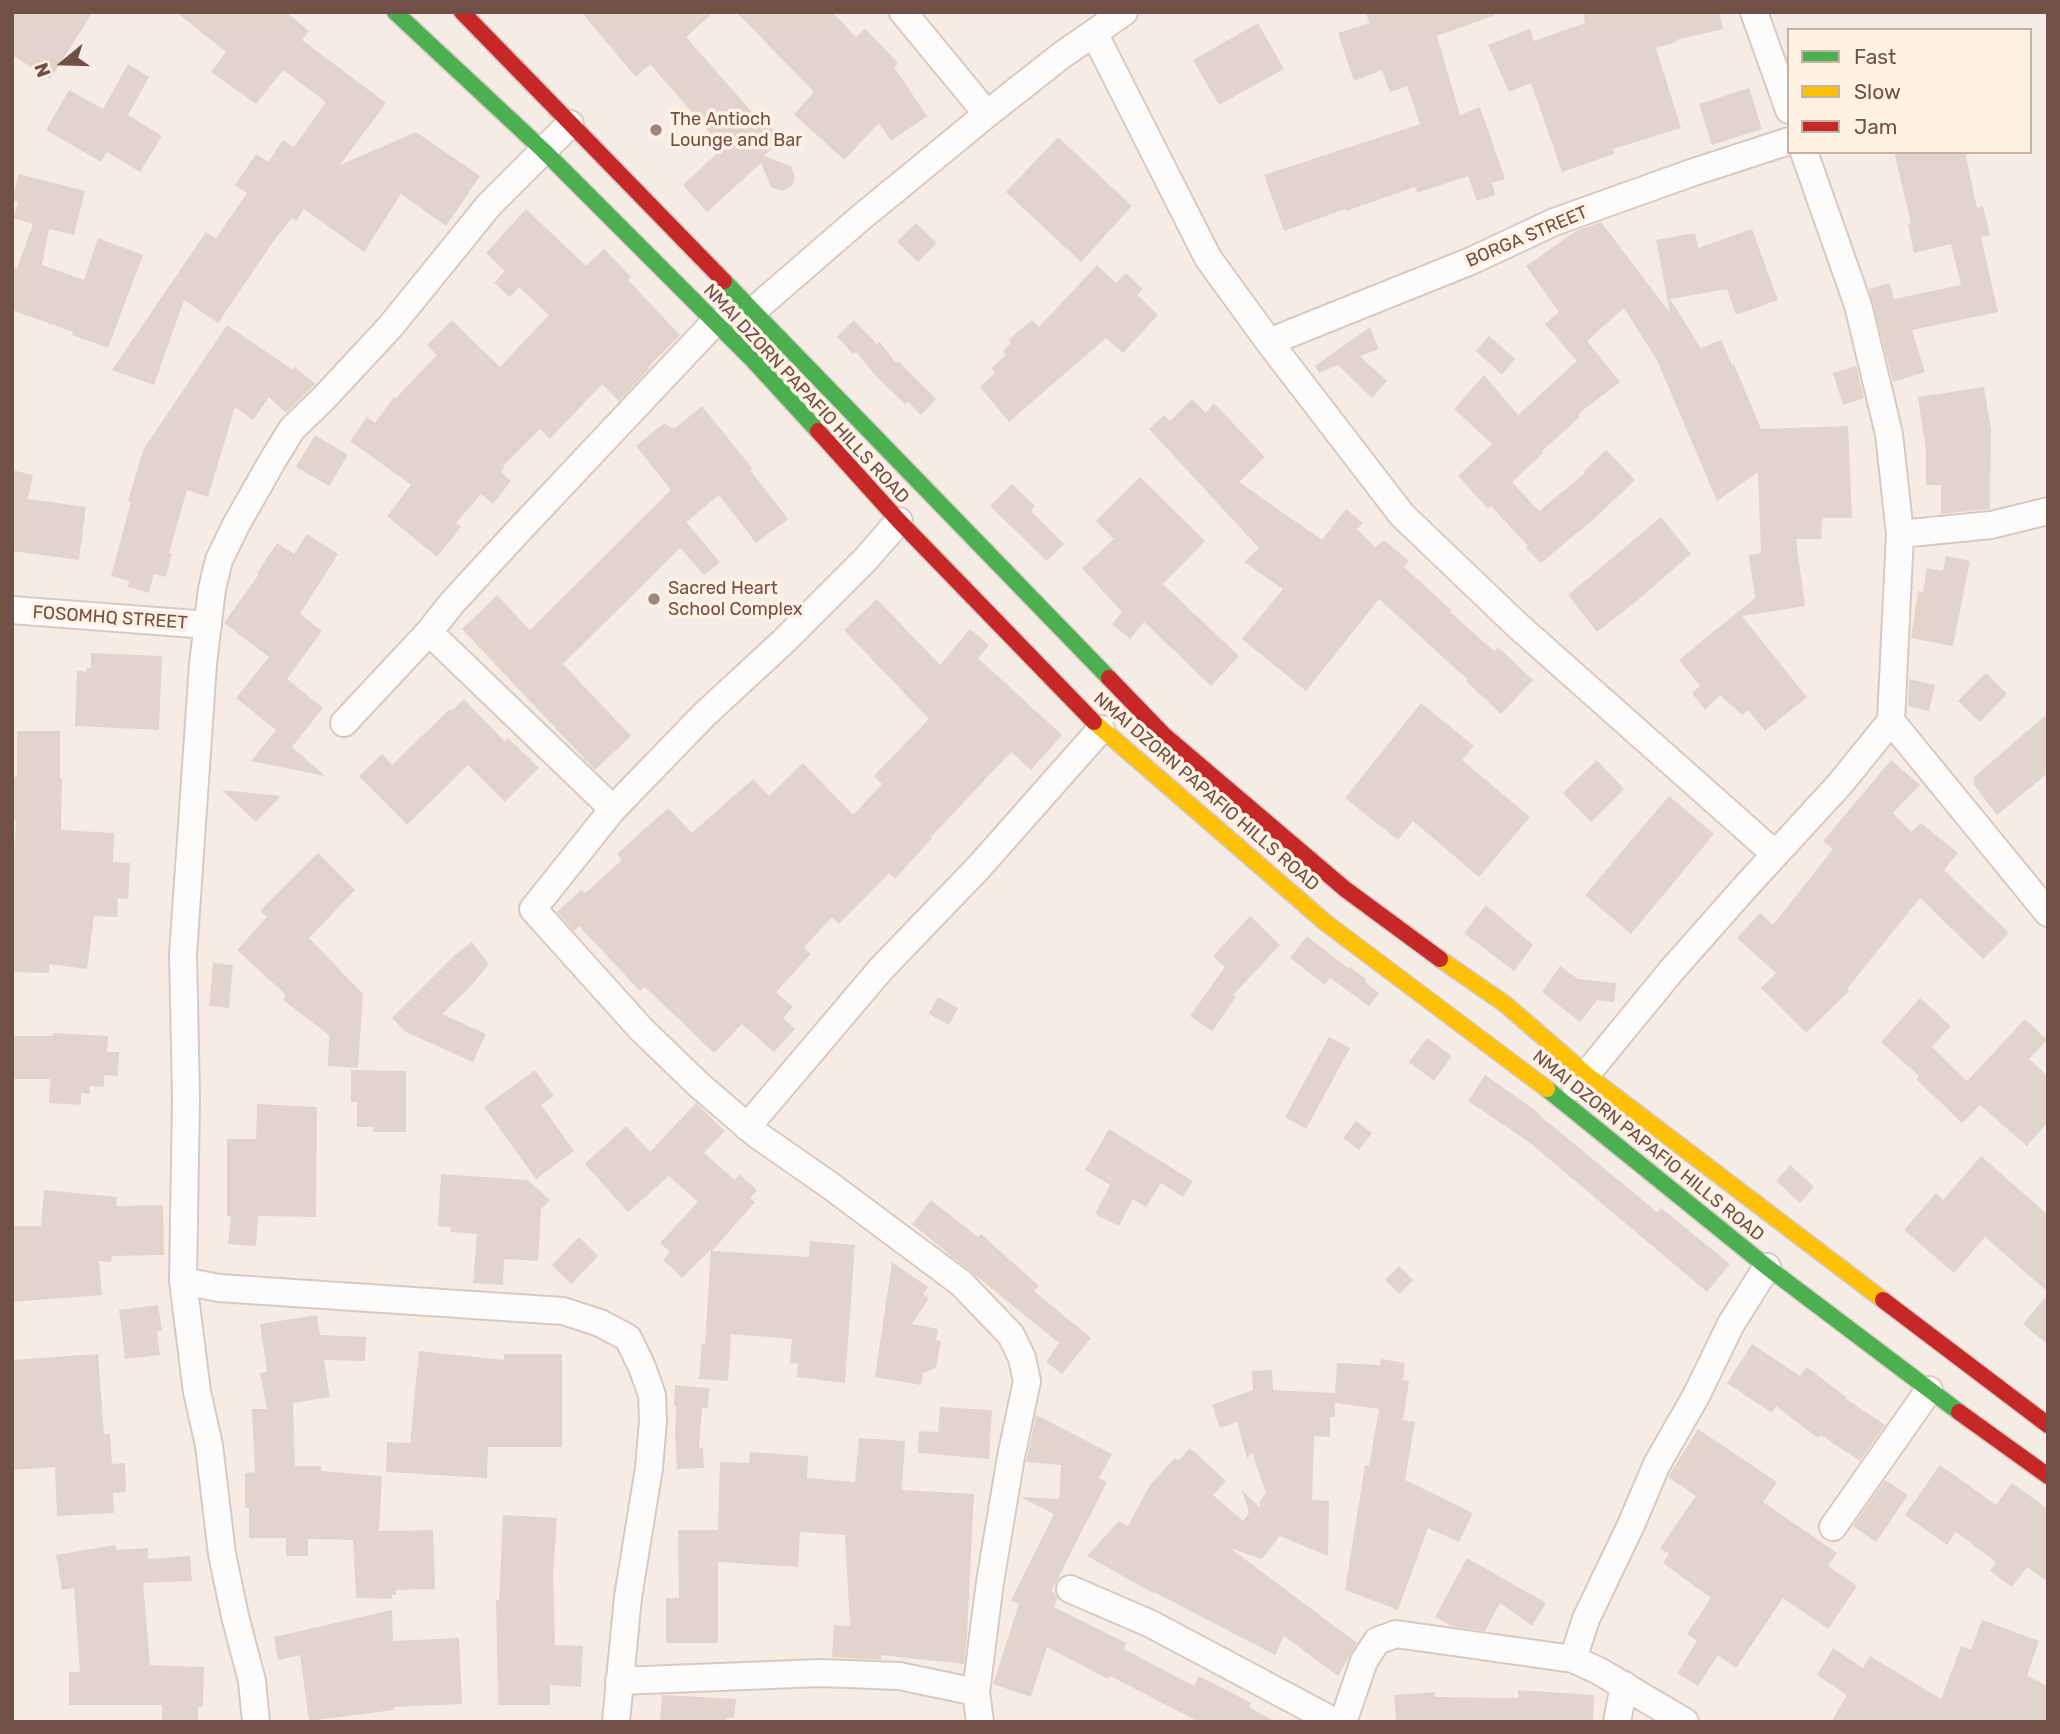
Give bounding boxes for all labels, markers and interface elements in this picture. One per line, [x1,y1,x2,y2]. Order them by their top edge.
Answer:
north arrow [28,28,98,98]
legend [1787,28,2032,154]
text: Fast [1854,44,1896,69]
text: N [30,60,56,80]
text: Slow [1854,79,1901,104]
place label: The Antioch Lounge and Bar [670,109,802,152]
text: Jam [1854,114,1898,139]
marker: The Antioch Lounge and Bar [648,122,664,138]
street label: BORGA STREET [1463,202,1591,272]
street label: NMAI DZORN PAPAFIO HILLS ROAD [699,280,913,508]
place label: Sacred Heart School Complex [668,578,803,620]
marker: Sacred Heart School Complex [646,591,662,607]
street label: FOSOMHQ STREET [32,602,188,634]
street label: NMAI DZORN PAPAFIO HILLS ROAD [1089,688,1323,896]
street label: NMAI DZORN PAPAFIO HILLS ROAD [1528,1046,1768,1246]

